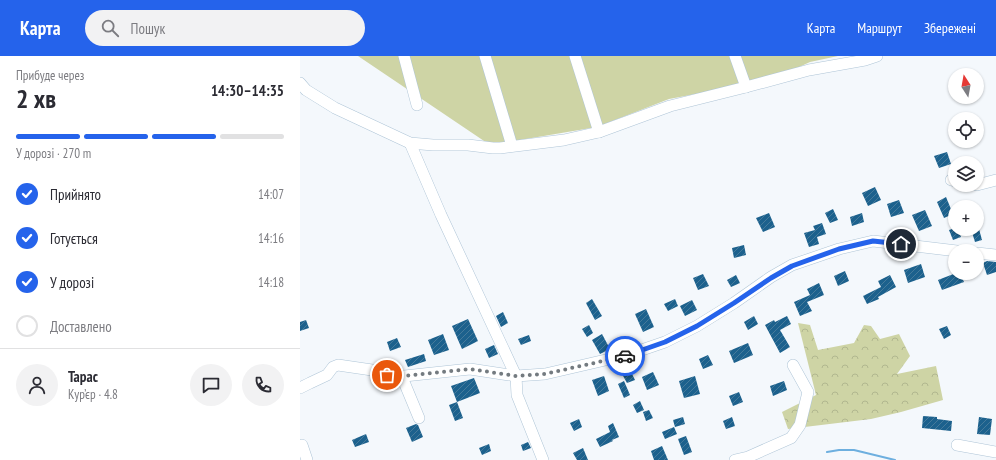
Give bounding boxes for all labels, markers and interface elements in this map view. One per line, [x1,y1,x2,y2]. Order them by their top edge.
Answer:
search box [85,10,365,46]
text: Карта [20,16,61,40]
icon: search [99,17,121,39]
text: Пошук [131,19,165,38]
text: Карта [807,19,835,37]
text: Маршрут [857,19,902,37]
text: Збережені [924,19,976,37]
text: Прибуде через [16,67,84,84]
north arrow [948,68,984,104]
map controls [948,68,984,280]
text: 14:30–14:35 [211,81,284,100]
text: 2 хв [16,82,56,115]
button: locate [948,112,984,148]
text: У дорозі · 270 m [16,145,91,162]
button: layers [948,156,984,192]
icon: check [16,183,38,205]
text: Прийнято [50,185,101,204]
text: 14:07 [258,186,284,203]
button: + [948,200,984,236]
icon: check [16,227,38,249]
pin [884,227,918,261]
text: Готується [50,229,98,248]
text: 14:16 [258,230,284,247]
icon: home [890,233,912,255]
button: − [948,244,984,280]
icon: check [16,271,38,293]
text: У дорозі [50,273,94,292]
text: 14:18 [258,274,284,291]
text: Доставлено [50,317,112,336]
courier [605,336,645,376]
icon: car [614,345,636,367]
pin [370,358,404,392]
button: person [16,364,58,406]
button: chat [190,364,232,406]
button: phone [242,364,284,406]
icon: bag [376,364,398,386]
text: Тарас [68,367,98,386]
text: Кур’єр · 4.8 [68,386,118,403]

